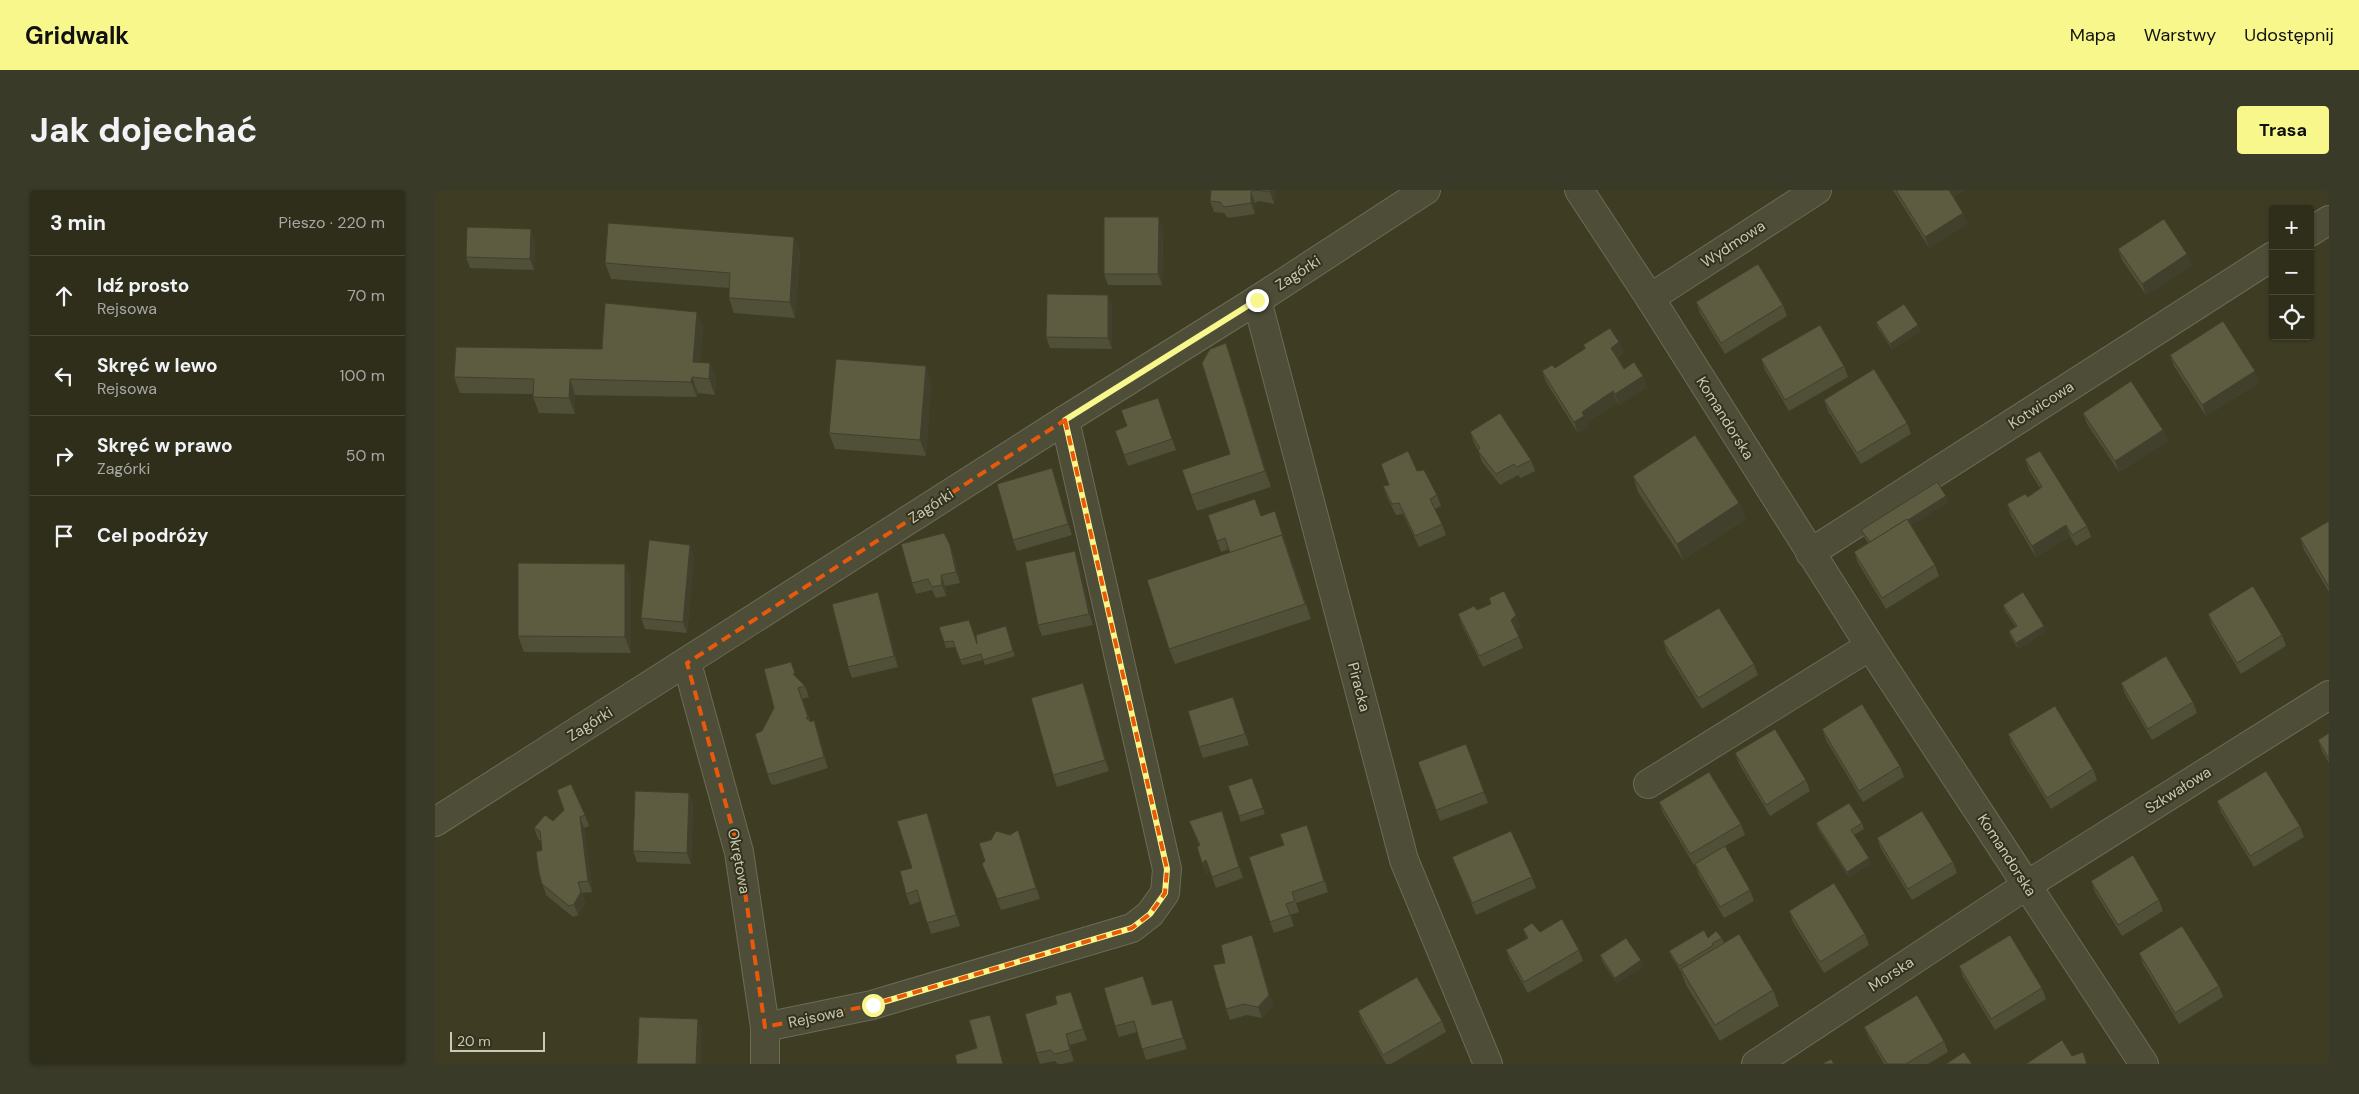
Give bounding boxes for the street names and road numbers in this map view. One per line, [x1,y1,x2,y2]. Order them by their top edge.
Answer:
street label: Wydmowa [1697,216,1769,272]
street label: Zagórki [1272,251,1324,295]
street label: Komandorska [1692,373,1758,463]
street label: Kotwicowa [2004,376,2078,434]
street label: Zagórki [905,484,957,528]
street label: Piracka [1343,660,1375,714]
street label: Zagórki [564,702,616,746]
street label: Szkwałowa [2141,762,2215,818]
street label: Komandorska [1973,810,2041,900]
street label: Okrętowa [723,827,755,895]
street label: Morska [1864,952,1918,996]
street label: Rejsowa [786,1001,846,1033]

